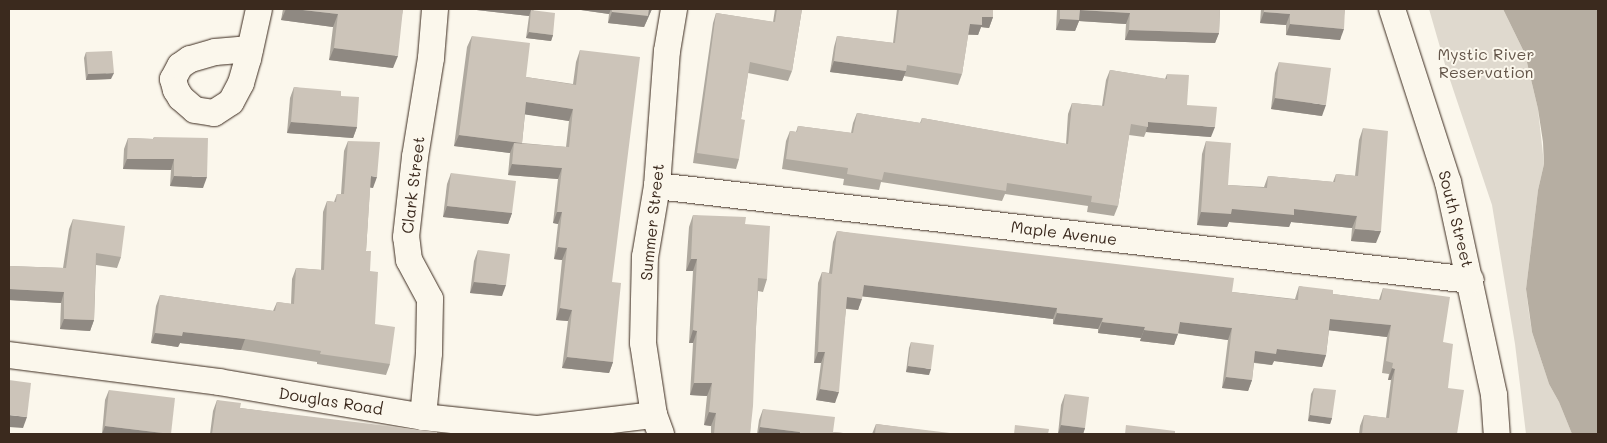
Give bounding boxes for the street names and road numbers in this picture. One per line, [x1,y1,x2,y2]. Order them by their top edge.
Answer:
street label: Clark Street [398,135,428,235]
street label: Summer Street [636,163,668,281]
street label: South Street [1435,168,1477,270]
street label: Maple Avenue [1010,217,1118,249]
street label: Douglas Road [278,383,384,419]

